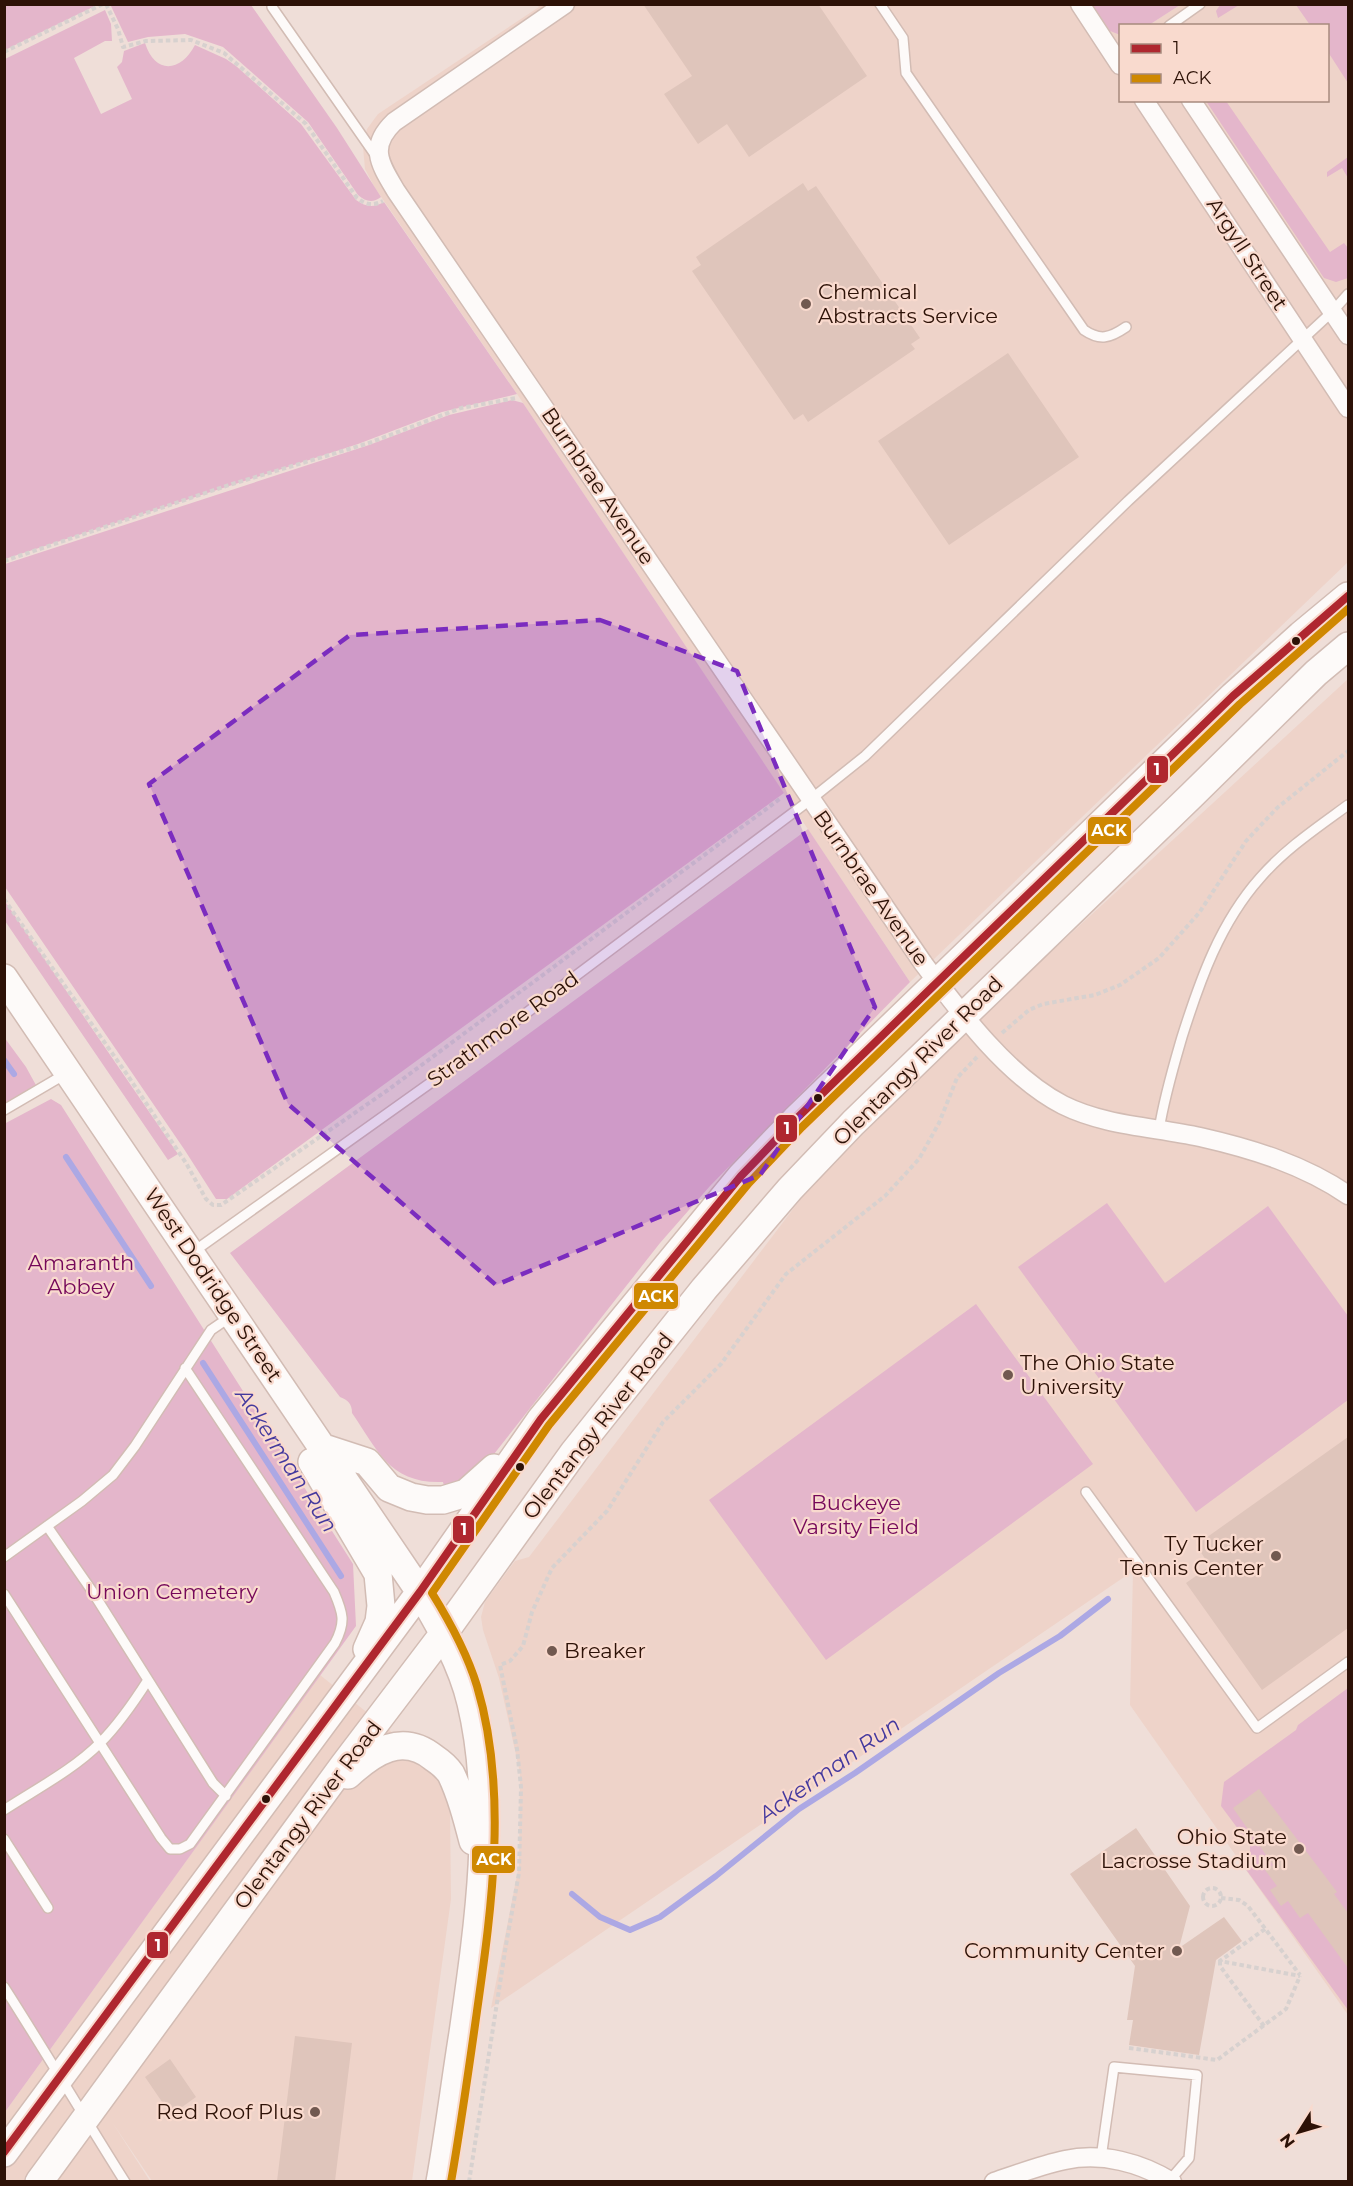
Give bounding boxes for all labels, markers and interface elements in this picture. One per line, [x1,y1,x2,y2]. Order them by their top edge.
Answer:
legend [1119,24,1329,102]
text: 1 [1173,37,1180,59]
text: ACK [1173,67,1211,89]
street label: Argyll Street [1202,193,1293,315]
place label: Chemical Abstracts Service [818,279,998,328]
marker: Chemical Abstracts Service [799,297,813,311]
street label: Burnbrae Avenue [537,402,660,569]
unlabelled marker [1290,635,1302,647]
line badge: 1 [1146,755,1169,784]
text: 1 [1154,760,1160,779]
street label: Burnbrae Avenue [808,805,934,970]
line badge: ACK [1087,816,1132,845]
text: ACK [1090,821,1128,840]
street label: Strathmore Road [422,965,583,1092]
street label: Olentangy River Road [828,971,1008,1151]
unlabelled marker [812,1092,824,1104]
line badge: 1 [775,1114,798,1143]
text: 1 [784,1119,790,1138]
street label: West Dodridge Street [139,1183,288,1386]
park label: Amaranth Abbey [28,1250,134,1299]
line badge: ACK [633,1282,679,1310]
text: ACK [637,1287,675,1306]
street label: Olentangy River Road [517,1328,678,1524]
place label: The Ohio State University [1020,1350,1175,1399]
marker: The Ohio State University [1001,1368,1015,1382]
water label: Ackerman Run [229,1381,343,1538]
unlabelled marker [514,1461,526,1473]
park label: Buckeye Varsity Field [793,1490,919,1539]
line badge: 1 [452,1515,475,1544]
text: 1 [461,1520,467,1539]
place label: Ty Tucker Tennis Center [1120,1531,1264,1580]
marker: Ty Tucker Tennis Center [1269,1549,1283,1563]
park label: Union Cemetery [86,1579,259,1604]
place label: Breaker [564,1638,646,1663]
marker: Breaker [545,1644,559,1658]
water label: Ackerman Run [752,1710,905,1829]
street label: Olentangy River Road [229,1716,387,1914]
unlabelled marker [260,1793,272,1805]
place label: Ohio State Lacrosse Stadium [1101,1824,1287,1873]
marker: Ohio State Lacrosse Stadium [1292,1842,1306,1856]
line badge: ACK [471,1845,516,1874]
text: ACK [475,1850,513,1869]
line badge: 1 [146,1931,169,1959]
text: 1 [155,1936,161,1955]
place label: Community Center [964,1938,1165,1963]
marker: Community Center [1170,1944,1184,1958]
place label: Red Roof Plus [156,2099,303,2124]
north arrow [1269,2102,1329,2162]
marker: Red Roof Plus [308,2105,322,2119]
text: N [1276,2130,1299,2152]

